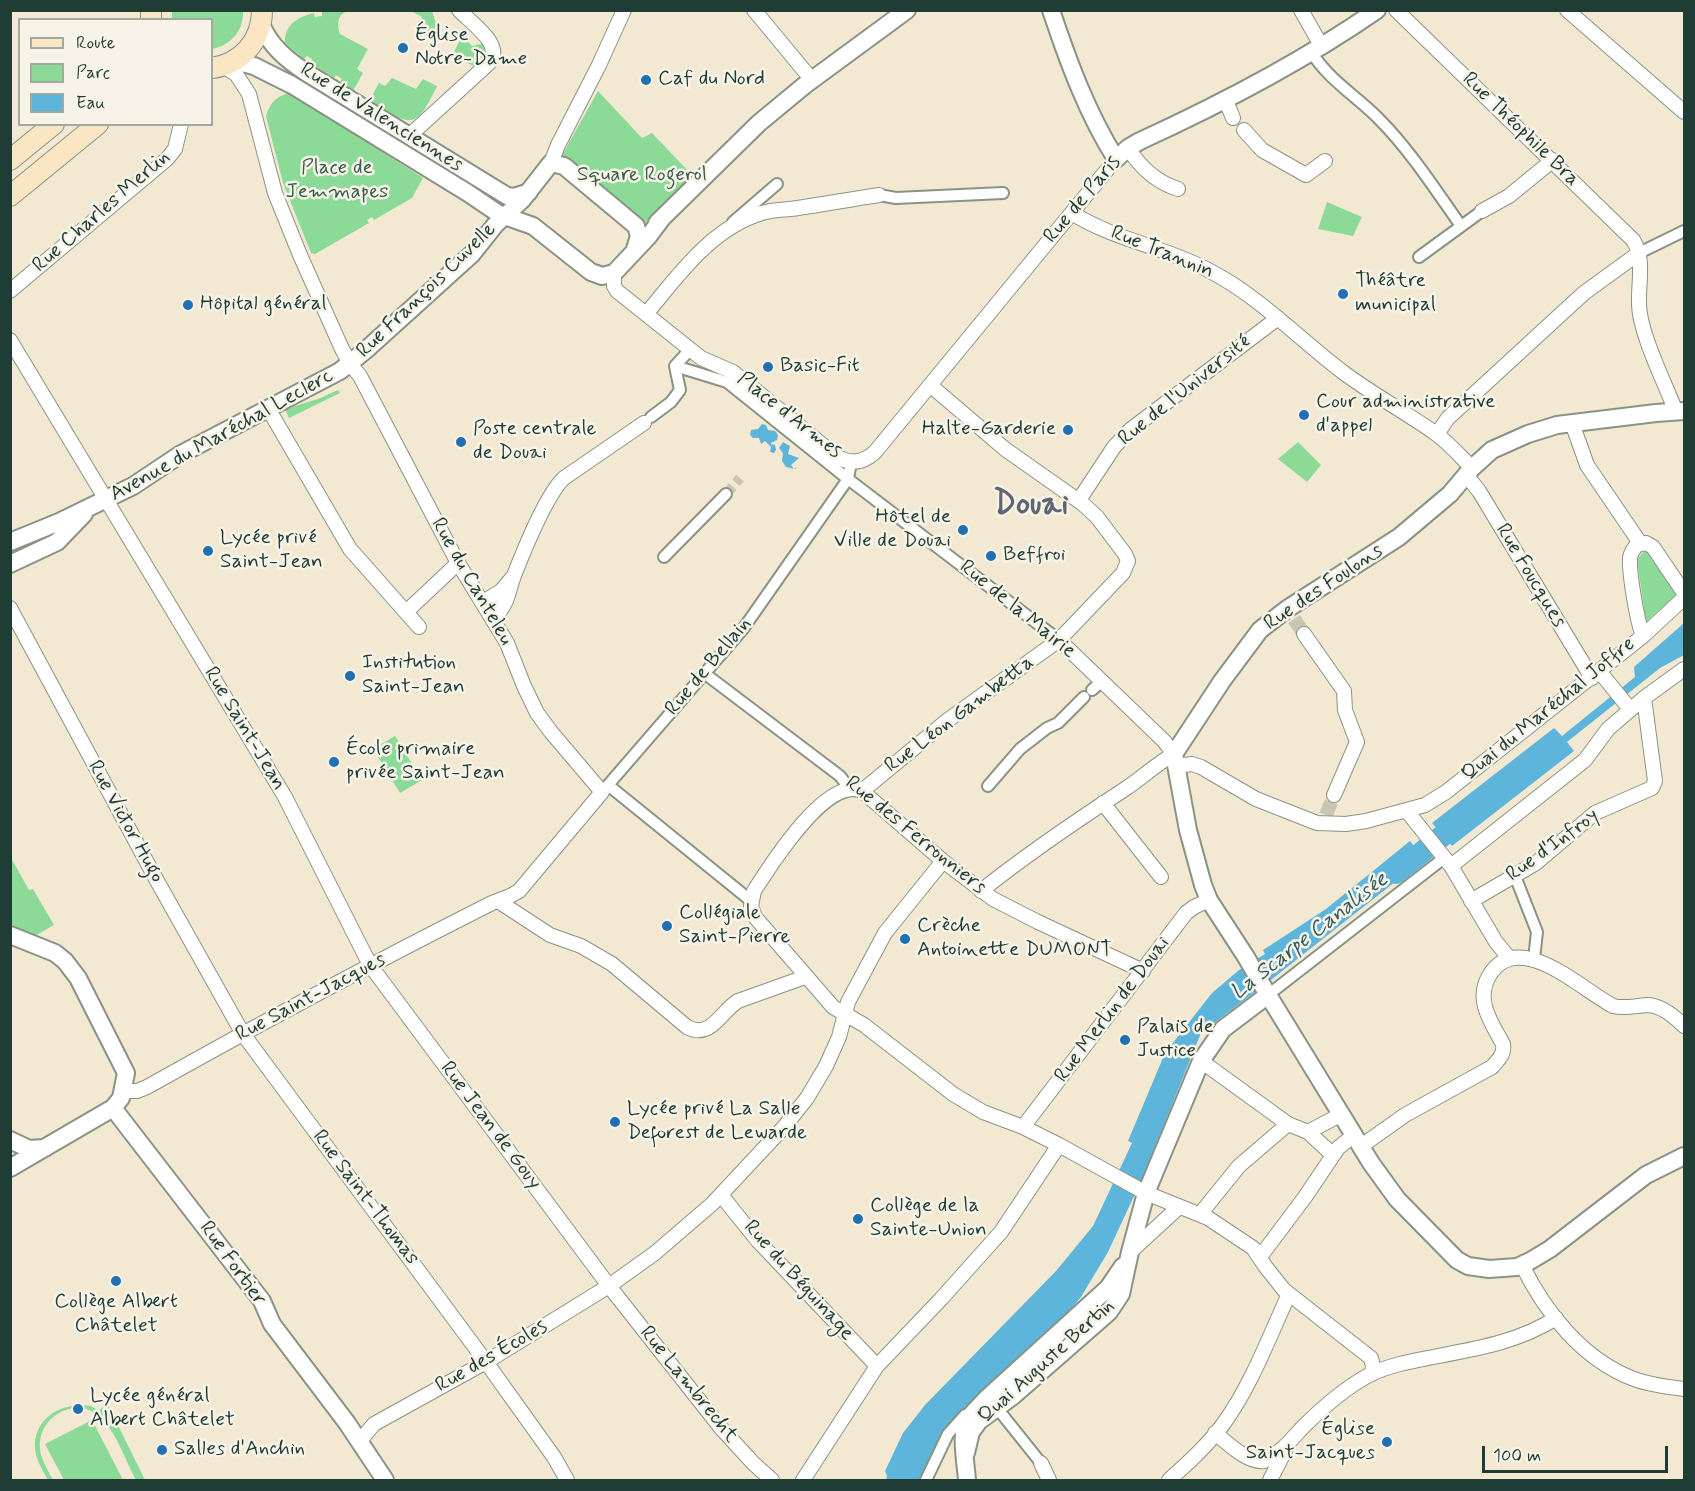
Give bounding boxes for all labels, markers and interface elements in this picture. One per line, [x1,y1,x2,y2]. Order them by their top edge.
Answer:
legend [18,18,213,126]
place label: Église Notre-Dame [415,23,527,73]
text: Route [76,31,115,55]
marker: Église Notre-Dame [396,41,410,55]
street label: Rue de Valenciennes [295,58,467,178]
text: Parc [76,61,110,85]
place label: Caf du Nord [658,67,765,93]
street label: Rue Théophile Bra [1456,68,1584,192]
marker: Caf du Nord [639,73,653,87]
text: Eau [76,91,105,115]
street label: Rue Charles Merlin [28,145,176,279]
street label: Rue de Paris [1039,151,1127,249]
park label: Place de Jemmapes [286,156,388,206]
park label: Square Rogerol [577,163,707,189]
street label: Rue François Cuvelle [352,218,502,364]
street label: Rue Trannin [1107,221,1217,285]
place label: Théâtre municipal [1355,269,1436,319]
marker: Théâtre municipal [1336,287,1350,301]
place label: Hôpital général [200,292,327,318]
marker: Hôpital général [181,298,195,312]
street label: Rue de l'Université [1114,330,1256,452]
place label: Basic-Fit [780,354,860,380]
marker: Basic-Fit [761,360,775,374]
street label: Avenue du Maréchal Leclerc [106,364,338,508]
street label: Place d'Armes [731,367,847,465]
place label: Cour administrative d'appel [1316,390,1495,440]
marker: Cour administrative d'appel [1297,408,1311,422]
place label: Poste centrale de Douai [473,417,596,467]
place label: Halte-Garderie [922,417,1056,443]
marker: Halte-Garderie [1061,423,1075,437]
marker: Poste centrale de Douai [454,435,468,449]
district label: Douai [993,486,1069,526]
place label: Hôtel de Ville de Douai [834,505,951,555]
street label: Rue du Canteleu [424,514,518,650]
street label: Rue Foucques [1489,519,1571,633]
marker: Hôtel de Ville de Douai [956,523,970,537]
place label: Lycée privé Saint-Jean [220,526,323,576]
street label: Rue des Foulons [1260,539,1388,637]
place label: Beffroi [1003,543,1065,569]
marker: Lycée privé Saint-Jean [201,544,215,558]
marker: Beffroi [984,549,998,563]
street label: Rue de la Mairie [954,555,1080,665]
street label: Rue de Bellain [660,613,758,721]
street label: Quai du Maréchal Joffre [1457,632,1641,788]
place label: Institution Saint-Jean [362,651,465,701]
street label: Rue Léon Gambetta [880,651,1040,779]
street label: Rue Saint-Jean [197,663,291,795]
marker: Institution Saint-Jean [343,669,357,683]
place label: École primaire privée Saint-Jean [346,737,505,787]
marker: École primaire privée Saint-Jean [327,755,341,769]
street label: Rue Victor Hugo [81,757,169,887]
street label: Rue des Ferronniers [839,771,991,901]
street label: Rue d'Infroy [1502,804,1604,888]
water label: La Scarpe Canalisée [1226,867,1394,1007]
place label: Collégiale Saint-Pierre [679,901,790,951]
place label: Crèche Antoinette DUMONT [917,914,1112,964]
marker: Collégiale Saint-Pierre [660,919,674,933]
marker: Crèche Antoinette DUMONT [898,932,912,946]
street label: Rue Merlin de Douai [1050,932,1176,1088]
street label: Rue Saint-Jacques [232,948,390,1048]
place label: Palais de Justice [1137,1015,1214,1065]
marker: Palais de Justice [1118,1033,1132,1047]
street label: Rue Jean de Gouy [434,1057,546,1195]
place label: Lycée privé La Salle Deforest de Lewarde [627,1097,807,1147]
marker: Lycée privé La Salle Deforest de Lewarde [608,1115,622,1129]
street label: Rue Saint-Thomas [306,1125,424,1271]
place label: Collège de la Sainte-Union [870,1194,987,1244]
marker: Collège de la Sainte-Union [851,1212,865,1226]
street label: Rue du Béguinage [737,1216,859,1346]
street label: Rue Fortier [193,1217,271,1311]
marker: Collège Albert Châtelet [109,1274,123,1288]
place label: Collège Albert Châtelet [54,1290,178,1340]
street label: Quai Auguste Bertin [974,1294,1120,1430]
street label: Rue des Écoles [432,1315,552,1399]
street label: Rue Lambrecht [633,1321,743,1449]
place label: Lycée général Albert Châtelet [90,1384,235,1434]
marker: Lycée général Albert Châtelet [71,1402,85,1416]
place label: Église Saint-Jacques [1246,1417,1375,1467]
scale bar [1485,1434,1671,1472]
marker: Église Saint-Jacques [1380,1435,1394,1449]
place label: Salles d'Anchin [174,1437,305,1463]
marker: Salles d'Anchin [155,1443,169,1457]
text: 100 m [1493,1444,1541,1468]

